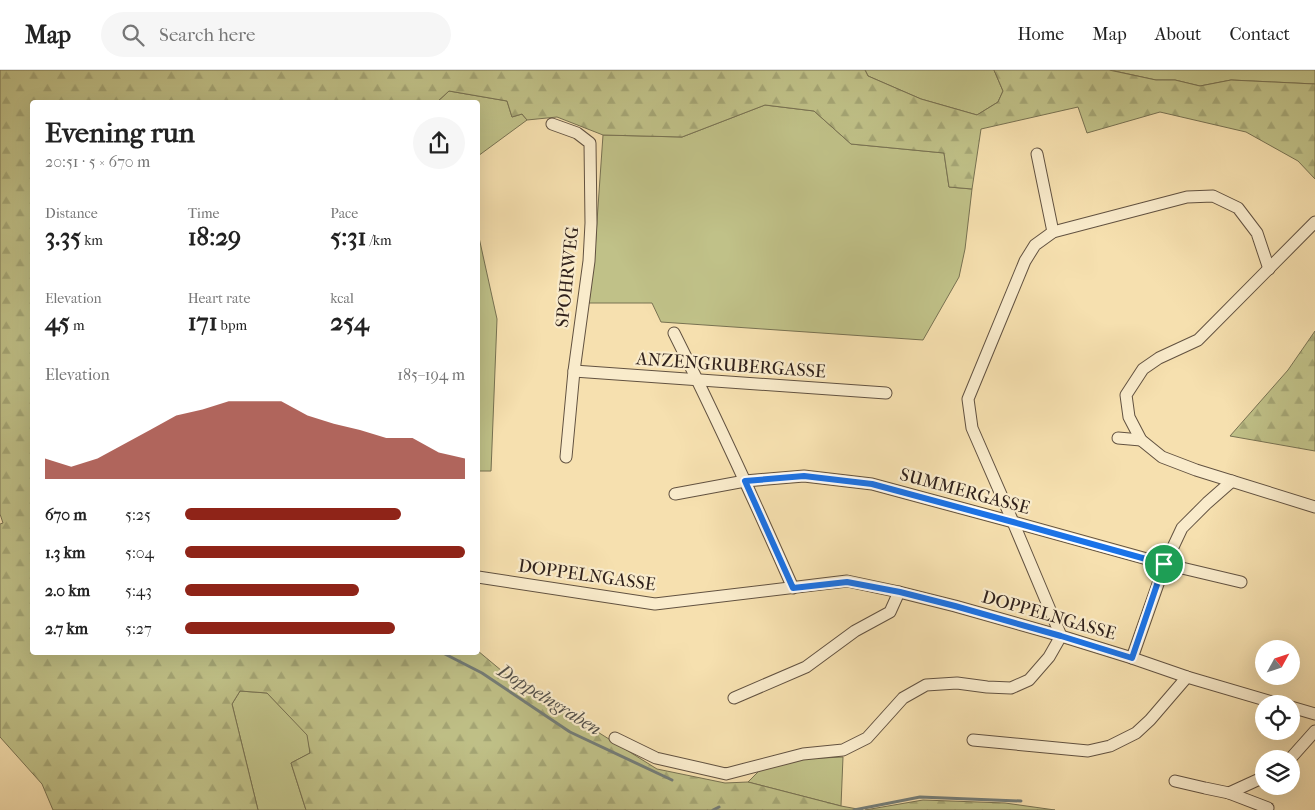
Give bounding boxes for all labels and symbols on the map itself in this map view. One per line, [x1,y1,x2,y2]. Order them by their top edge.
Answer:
street label: SPOHRWEG [552,225,583,329]
street label: ANZENGRUBERGASSE [634,348,827,383]
street label: SUMMERGASSE [898,464,1032,519]
pin [1143,543,1185,585]
street label: DOPPELNGASSE [517,555,657,596]
street label: DOPPELNGASSE [979,586,1118,645]
north arrow [1255,640,1300,685]
water label: Doppelngraben [492,658,605,740]

